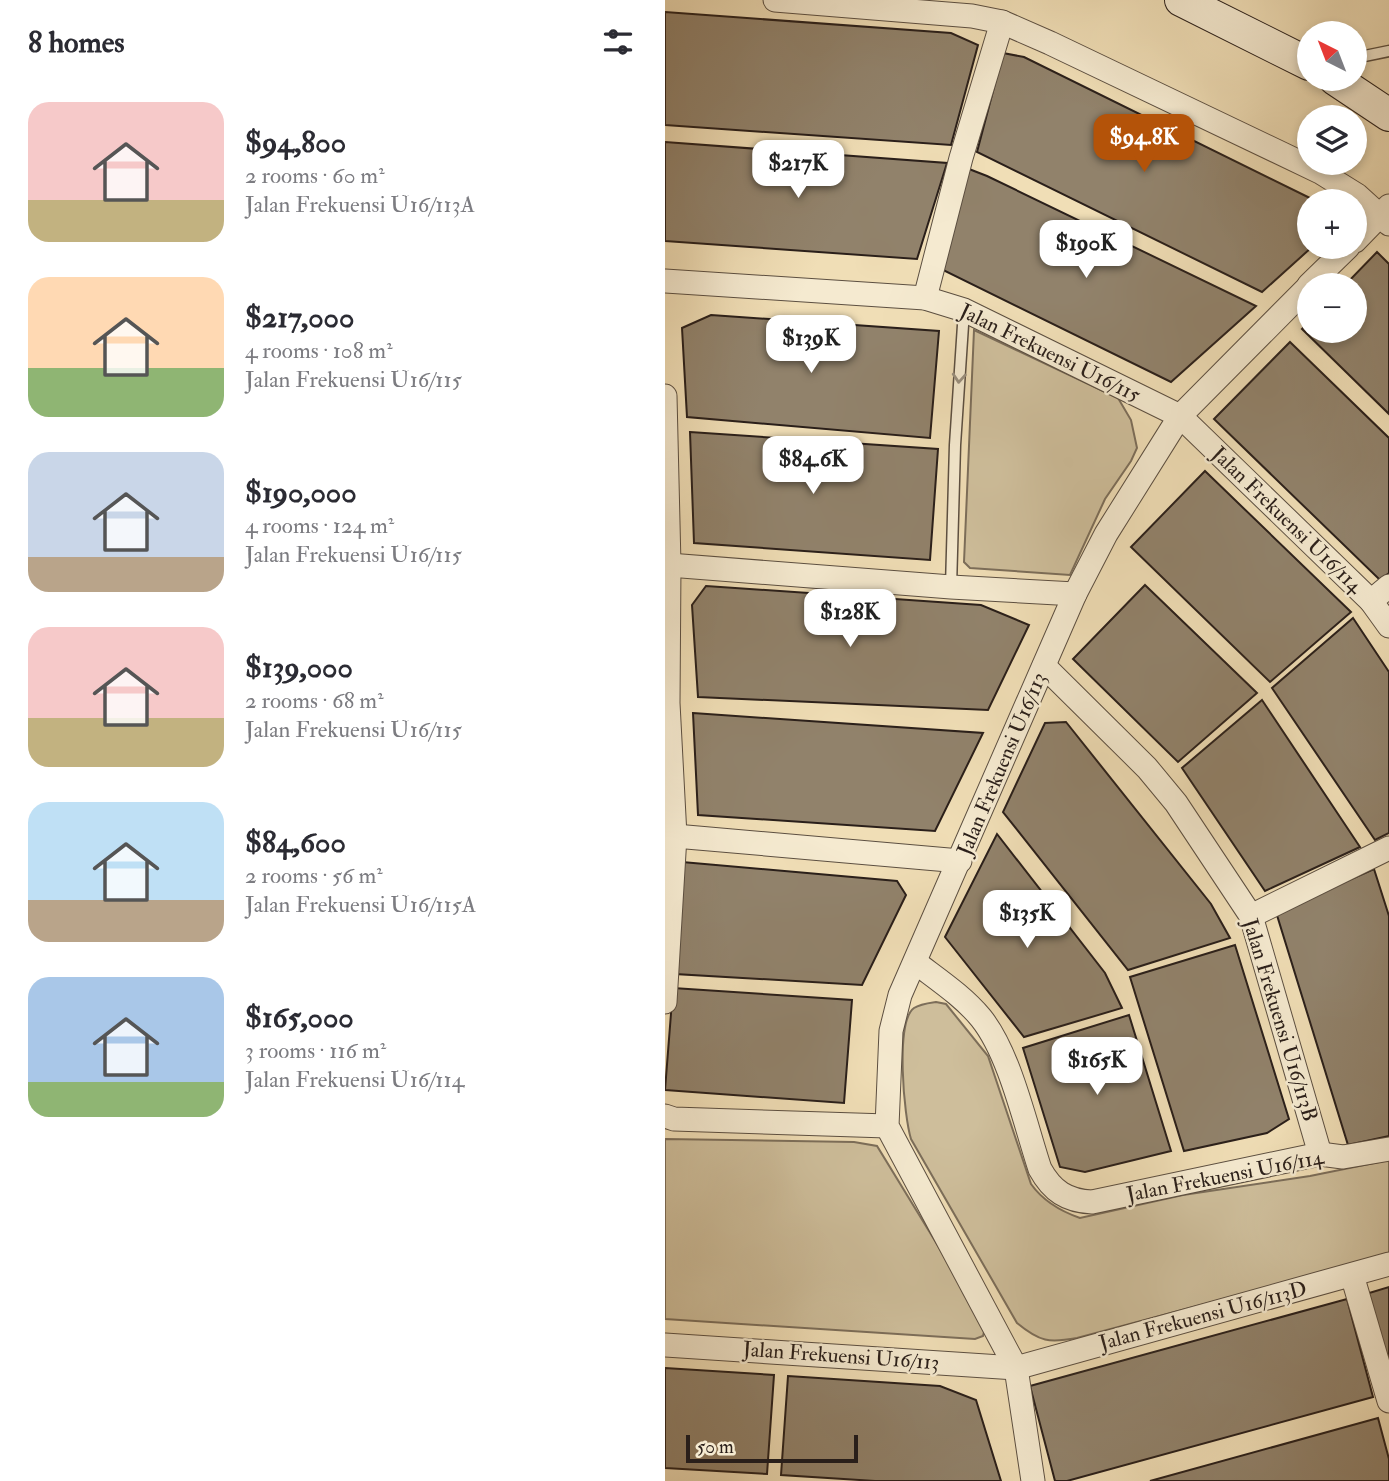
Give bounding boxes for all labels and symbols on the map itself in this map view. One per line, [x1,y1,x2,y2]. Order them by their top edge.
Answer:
north arrow [1297,21,1367,91]
pin: $94.8K [1087,114,1201,174]
pin: $217K [749,140,847,200]
pin: $190K [1037,220,1135,280]
street label: Jalan Frekuensi U16/115 [954,297,1146,409]
pin: $139K [762,316,860,375]
one-way arrow [952,373,967,384]
pin: $84.6K [756,436,870,496]
street label: Jalan Frekuensi U16/114 [1205,440,1370,600]
pin: $128K [801,590,899,649]
street label: Jalan Frekuensi U16/113 [951,668,1053,861]
pin: $135K [978,890,1076,950]
street label: Jalan Frekuensi U16/113B [1236,914,1324,1125]
pin: $165K [1048,1038,1146,1097]
street label: Jalan Frekuensi U16/114 [1123,1143,1327,1209]
street label: Jalan Frekuensi U16/113D [1095,1275,1310,1357]
street label: Jalan Frekuensi U16/113 [741,1336,940,1376]
scale bar [686,1432,857,1464]

